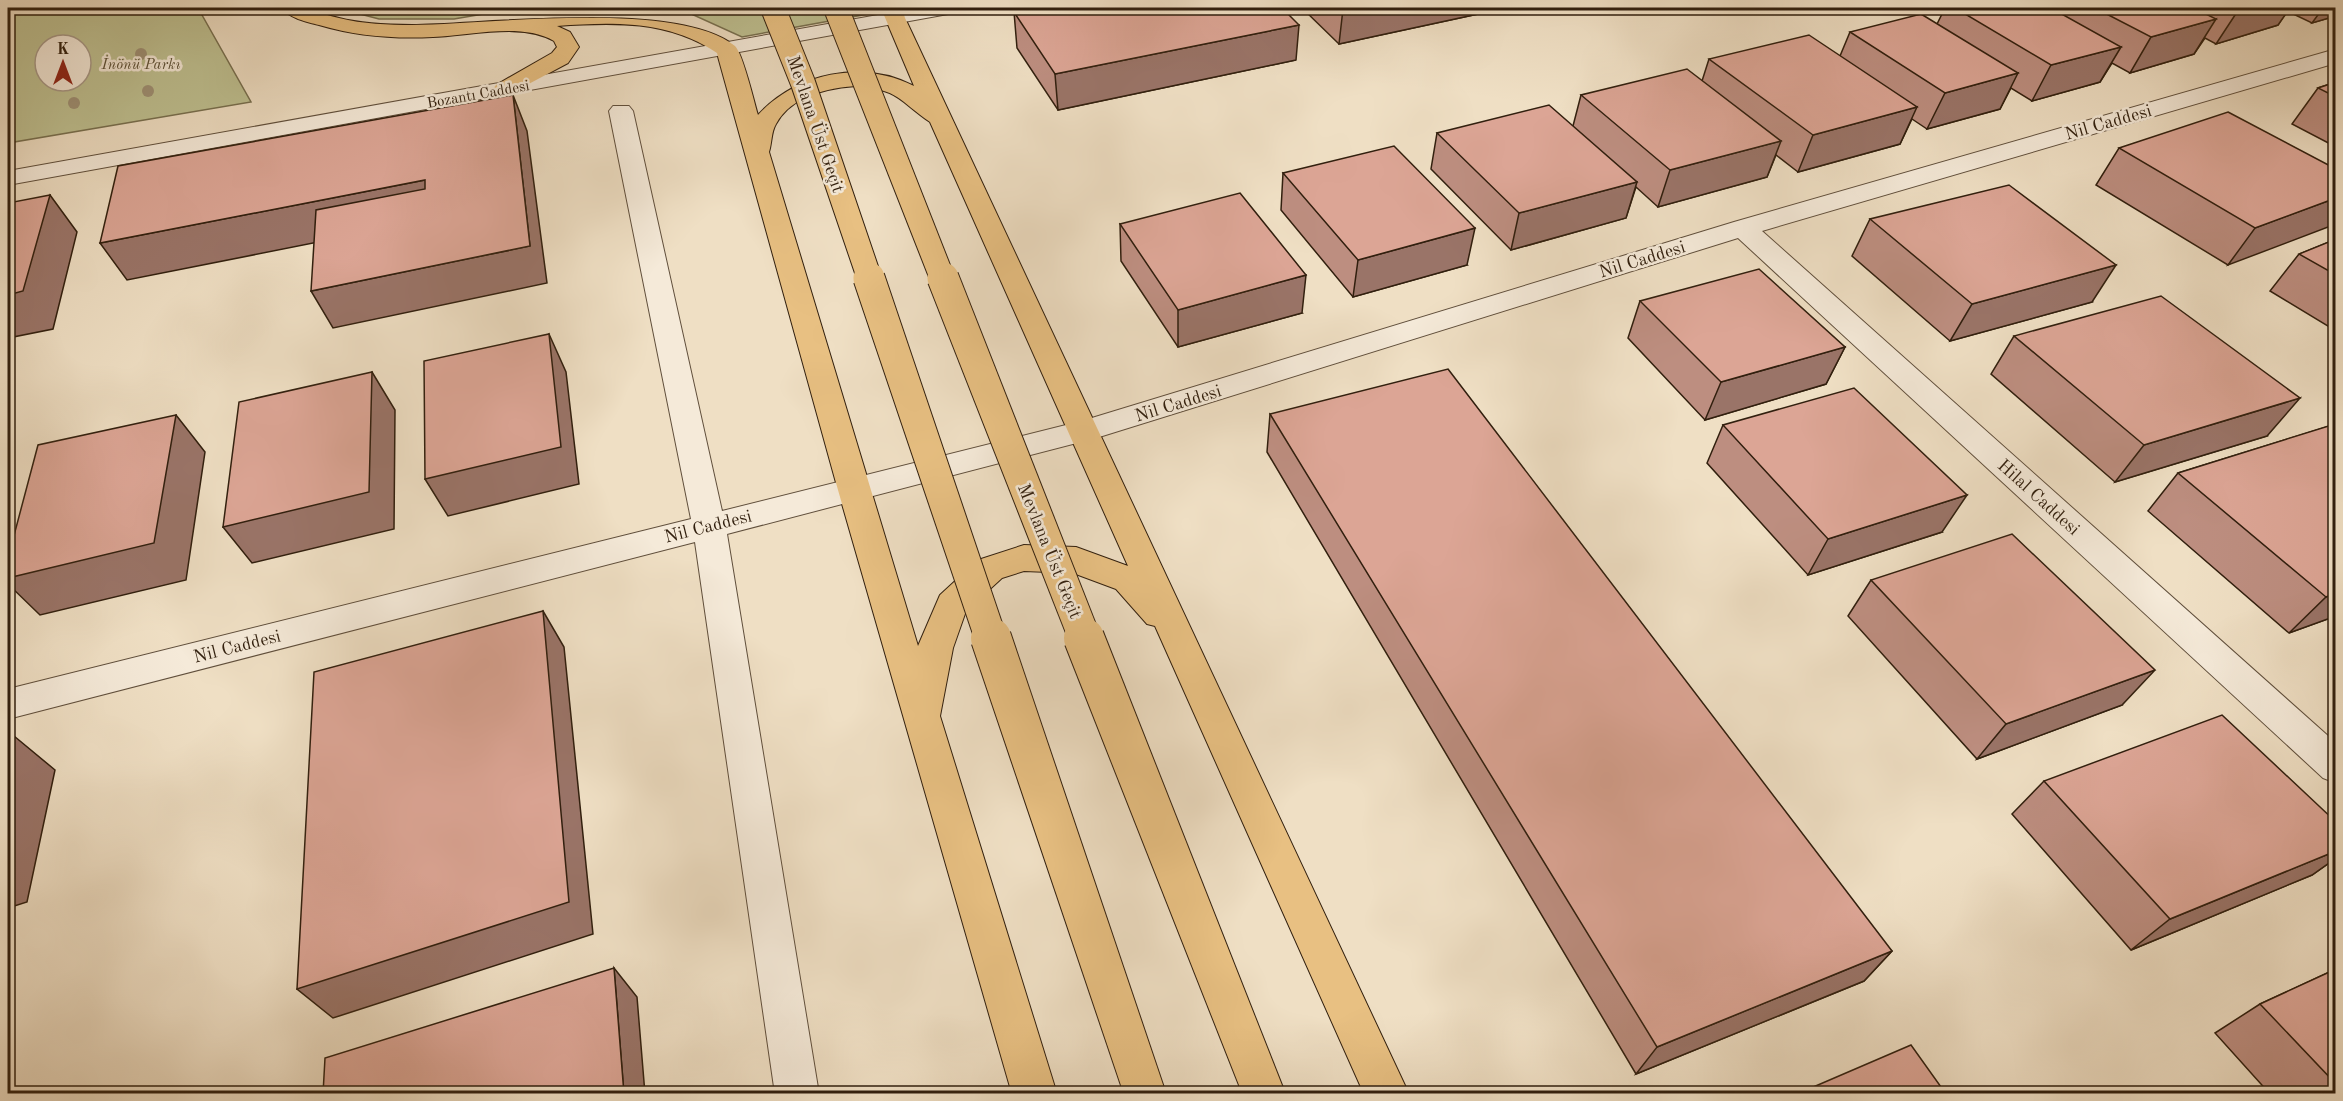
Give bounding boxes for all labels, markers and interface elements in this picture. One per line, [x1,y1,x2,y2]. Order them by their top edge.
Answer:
north arrow [33,33,93,93]
text: K [57,42,69,58]
street label: Mevlana Üst Geçit [783,52,851,195]
park label: İnönü Parkı [101,55,180,73]
street label: Bozantı Caddesi [426,79,531,112]
street label: Nil Caddesi [2063,102,2154,144]
street label: Nil Caddesi [1597,238,1688,282]
street label: Nil Caddesi [1133,382,1224,426]
street label: Hilal Caddesi [1994,456,2083,539]
street label: Mevlana Üst Geçit [1014,480,1088,621]
street label: Nil Caddesi [663,507,754,547]
street label: Nil Caddesi [192,627,283,667]

